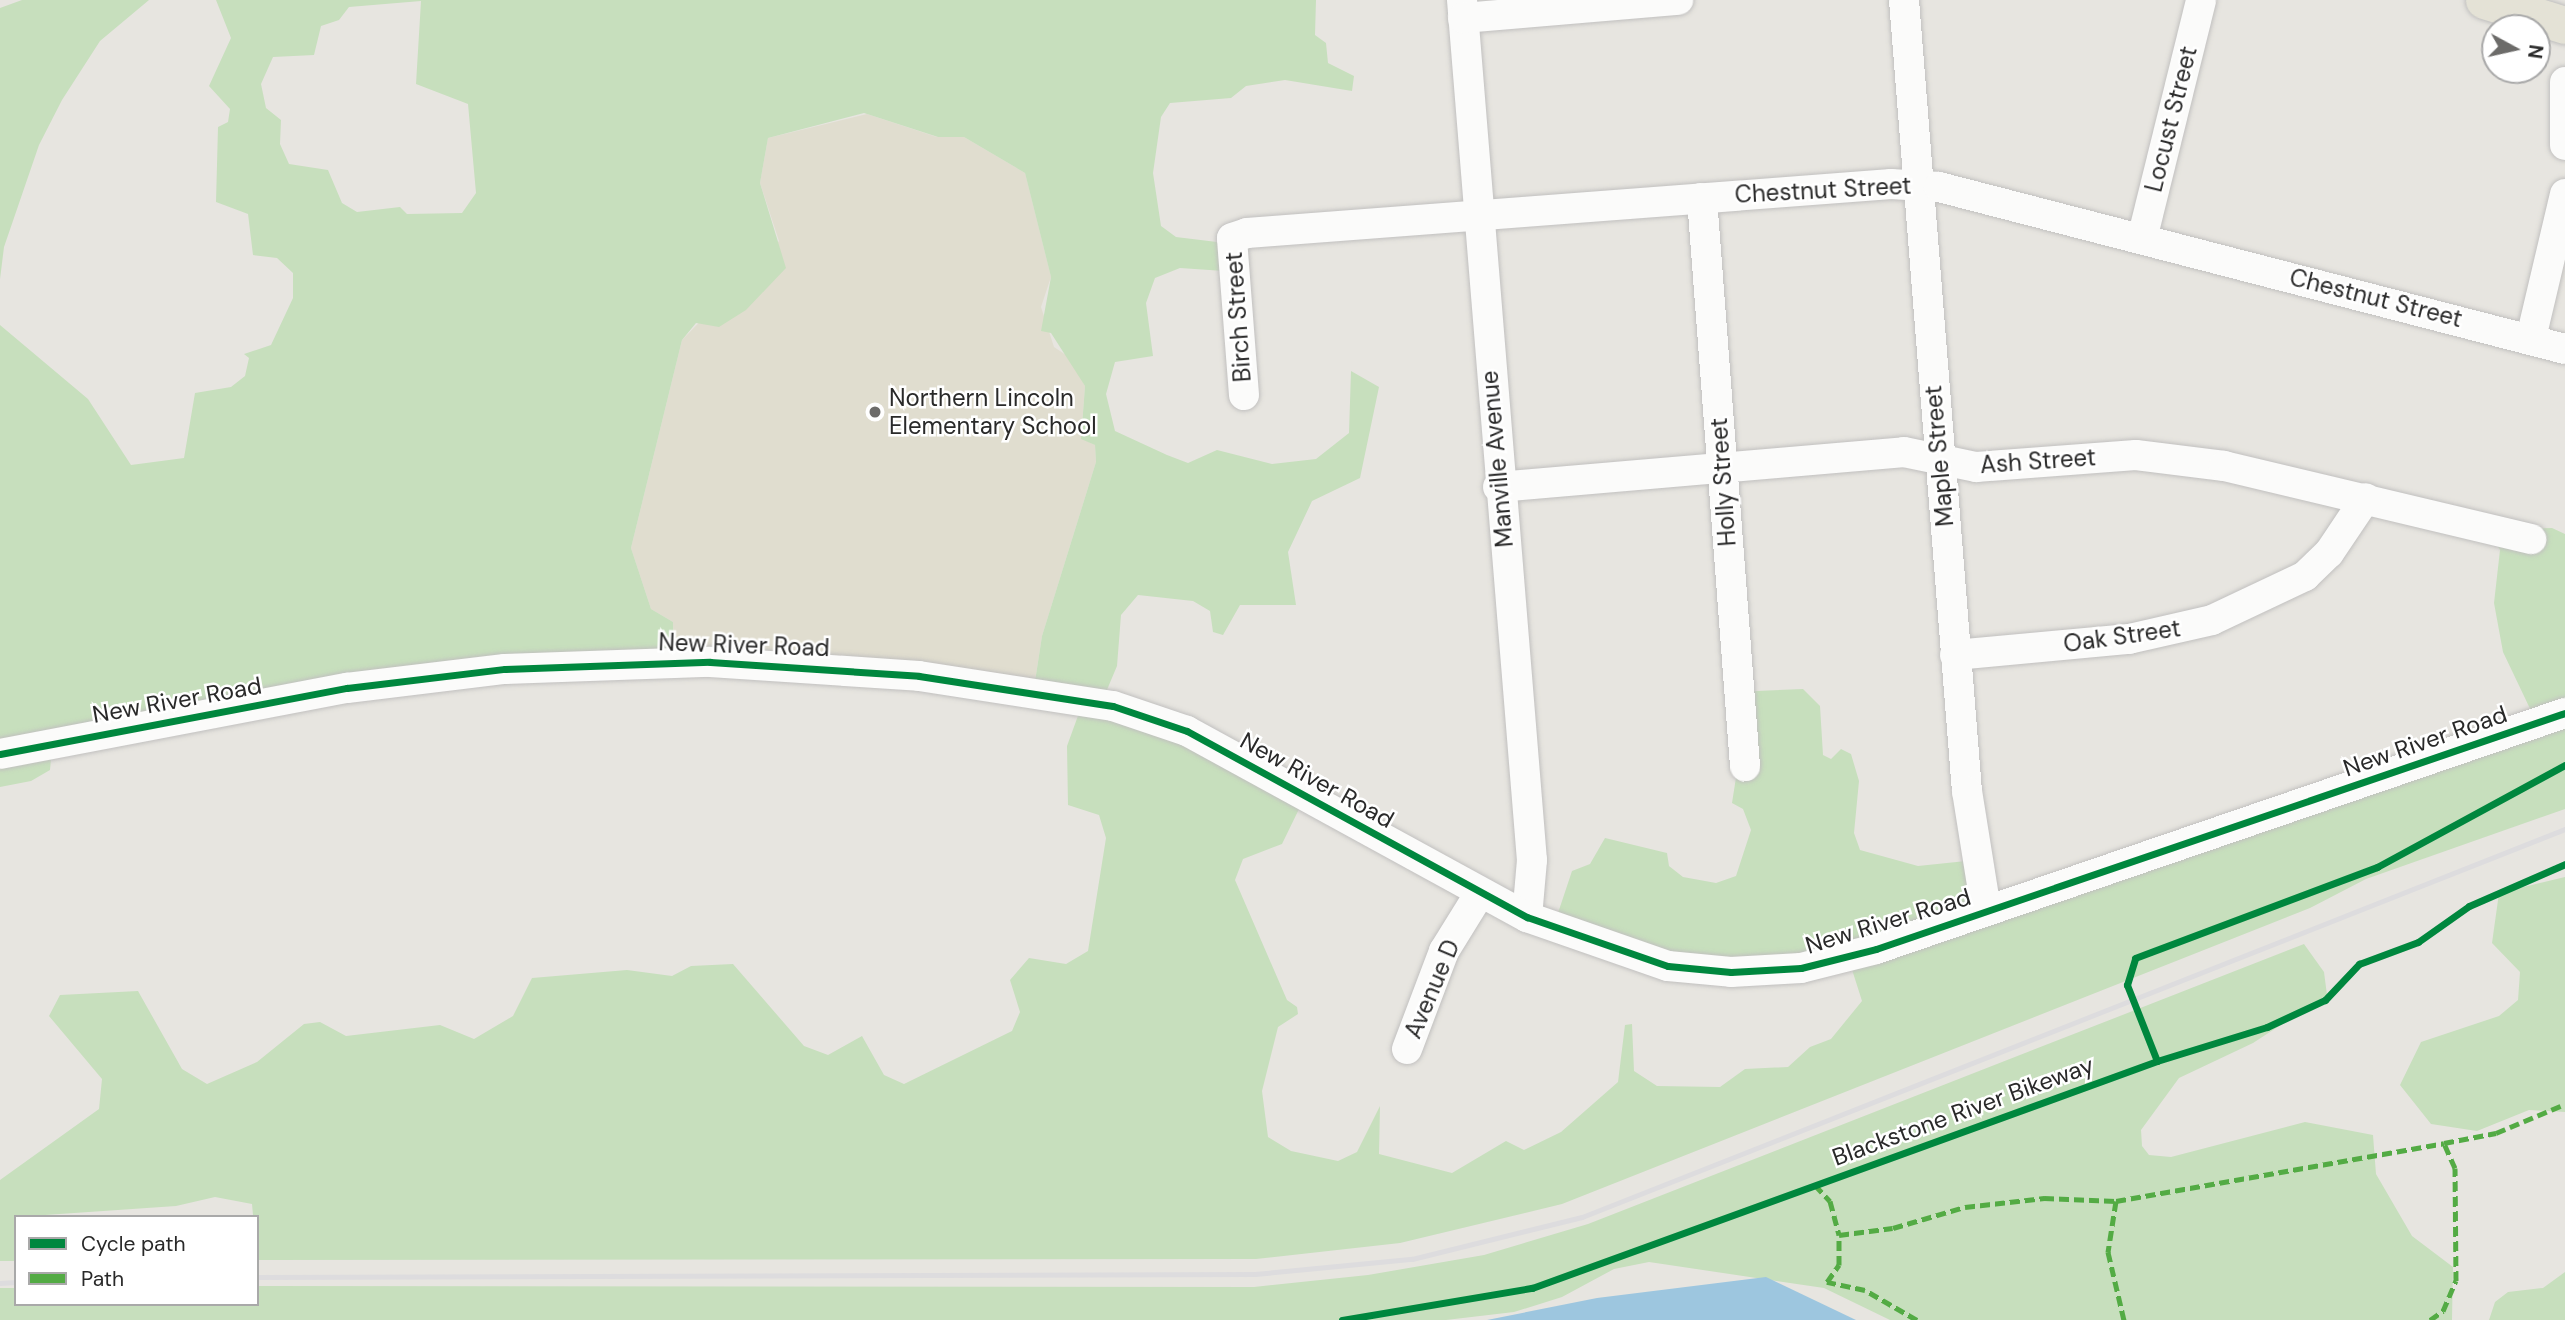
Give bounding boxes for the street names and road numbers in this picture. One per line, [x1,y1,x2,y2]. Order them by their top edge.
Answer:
street label: Locust Street [2139,43,2203,195]
street label: Chestnut Street [1734,171,1912,209]
street label: Birch Street [1219,251,1257,383]
street label: Chestnut Street [2287,263,2465,333]
street label: Manville Avenue [1475,369,1519,549]
street label: Maple Street [1918,384,1960,528]
street label: Holly Street [1704,417,1742,547]
street label: Ash Street [1979,443,2097,479]
street label: Oak Street [2062,614,2182,658]
street label: New River Road [658,628,830,662]
street label: New River Road [90,671,264,729]
street label: New River Road [2339,700,2511,782]
street label: New River Road [1235,726,1399,834]
street label: New River Road [1802,882,1974,960]
street label: Avenue D [1398,935,1466,1043]
street label: Blackstone River Bikeway [1828,1050,2098,1172]

